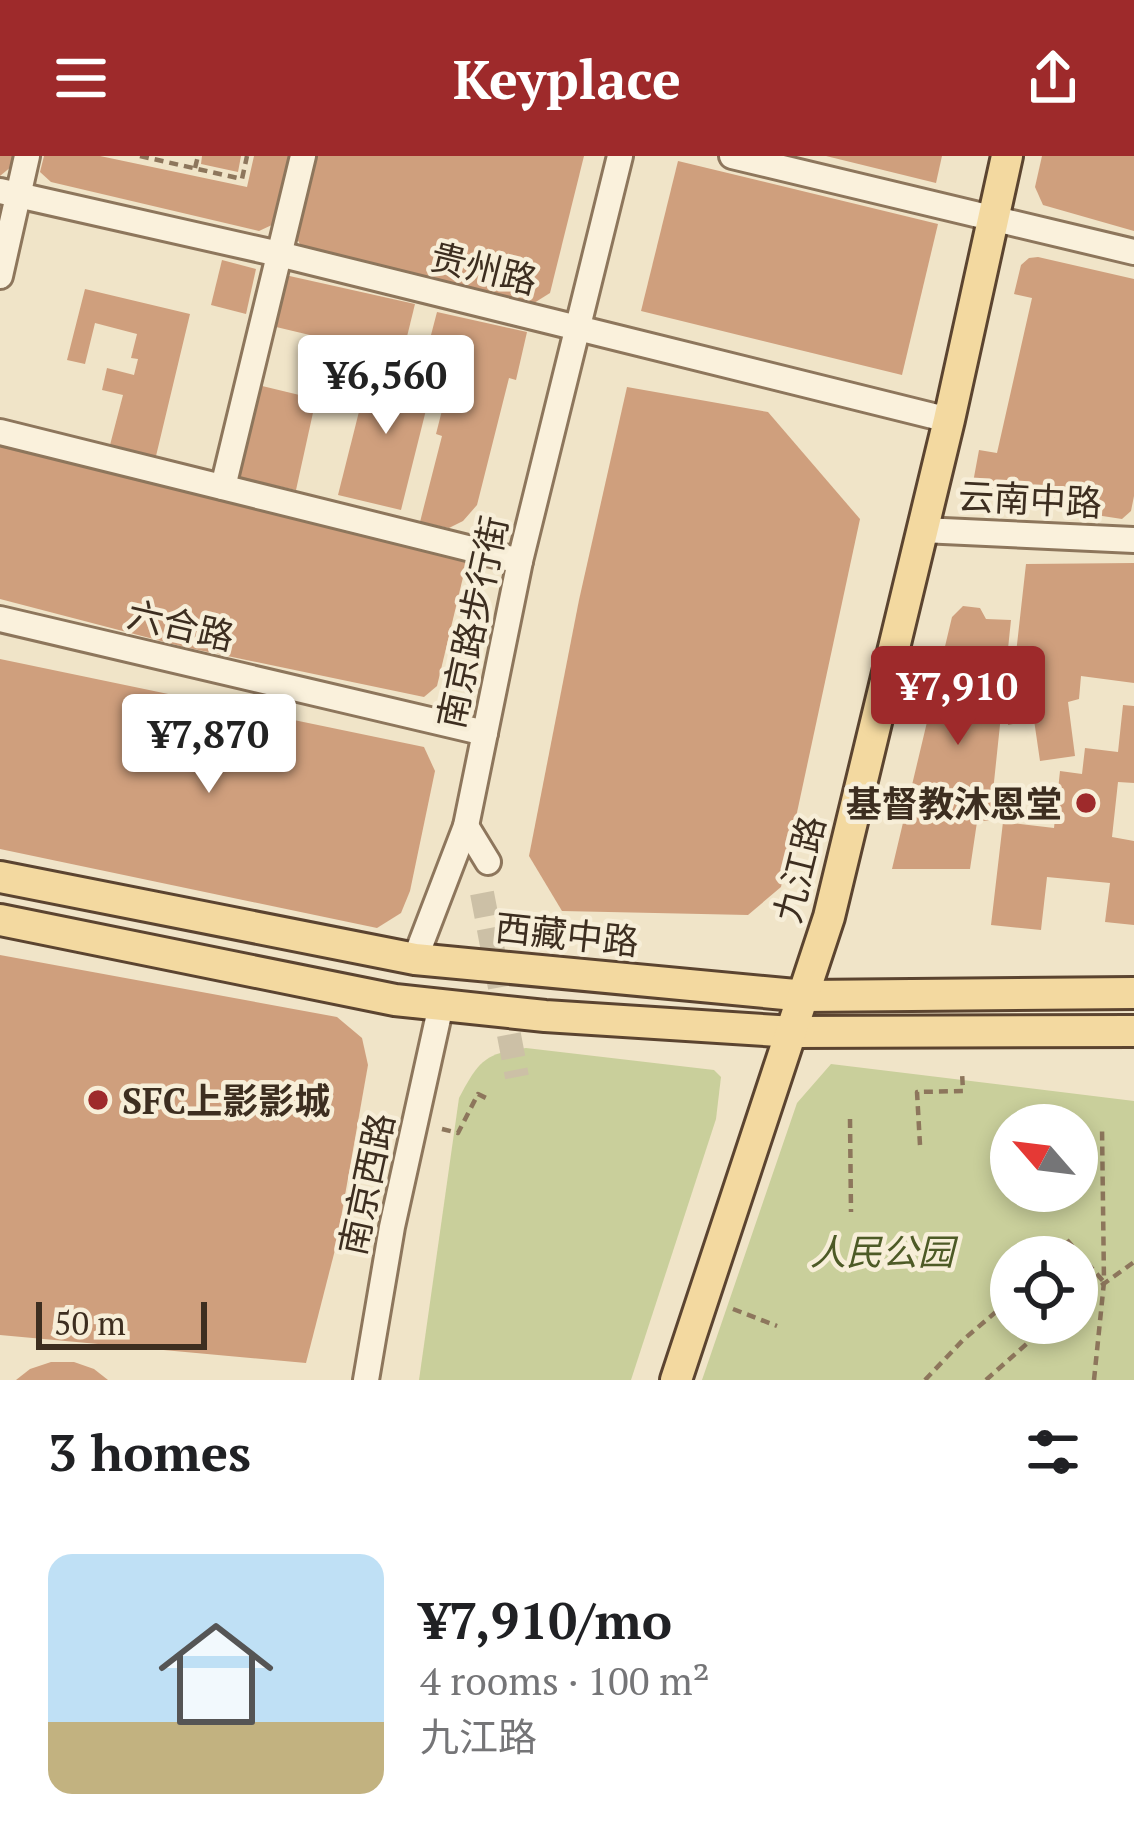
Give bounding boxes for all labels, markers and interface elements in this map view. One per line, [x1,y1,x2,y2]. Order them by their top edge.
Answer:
text: Keyplace [453,43,681,114]
icon: menu [48,45,114,111]
icon: share [1020,45,1086,111]
street label: 贵州路 [426,232,542,304]
pin: ¥6,560 [288,335,484,437]
text: ¥6,560 [325,348,447,400]
street label: 云南中路 [957,472,1103,526]
street label: 南京路步行街 [427,511,517,733]
street label: 六合路 [123,590,239,660]
pin: ¥7,910 [860,646,1056,748]
text: ¥7,910 [898,659,1018,711]
pin: ¥7,870 [111,694,307,796]
text: ¥7,870 [149,707,269,759]
place label: 基督教沐恩堂 [846,780,1062,827]
marker: 基督教沐恩堂 [1073,790,1099,816]
street label: 九江路 [763,811,835,927]
street label: 西藏中路 [493,903,641,965]
place label: SFC上影影城 [122,1077,330,1124]
marker: SFC上影影城 [85,1087,111,1113]
north arrow [990,1104,1098,1212]
map controls [990,1104,1098,1344]
street label: 南京西路 [328,1109,404,1259]
park label: 人民公园 [810,1228,959,1275]
button: locate [990,1236,1098,1344]
scale bar [36,1296,207,1349]
text: 50 m [54,1301,126,1344]
text: 3 homes [48,1418,251,1486]
icon: filters [1020,1419,1086,1485]
text: ¥7,910/mo [420,1586,672,1654]
icon: home [144,1602,288,1746]
text: 4 rooms · 100 m² [420,1654,710,1706]
text: 九江路 [420,1710,537,1762]

